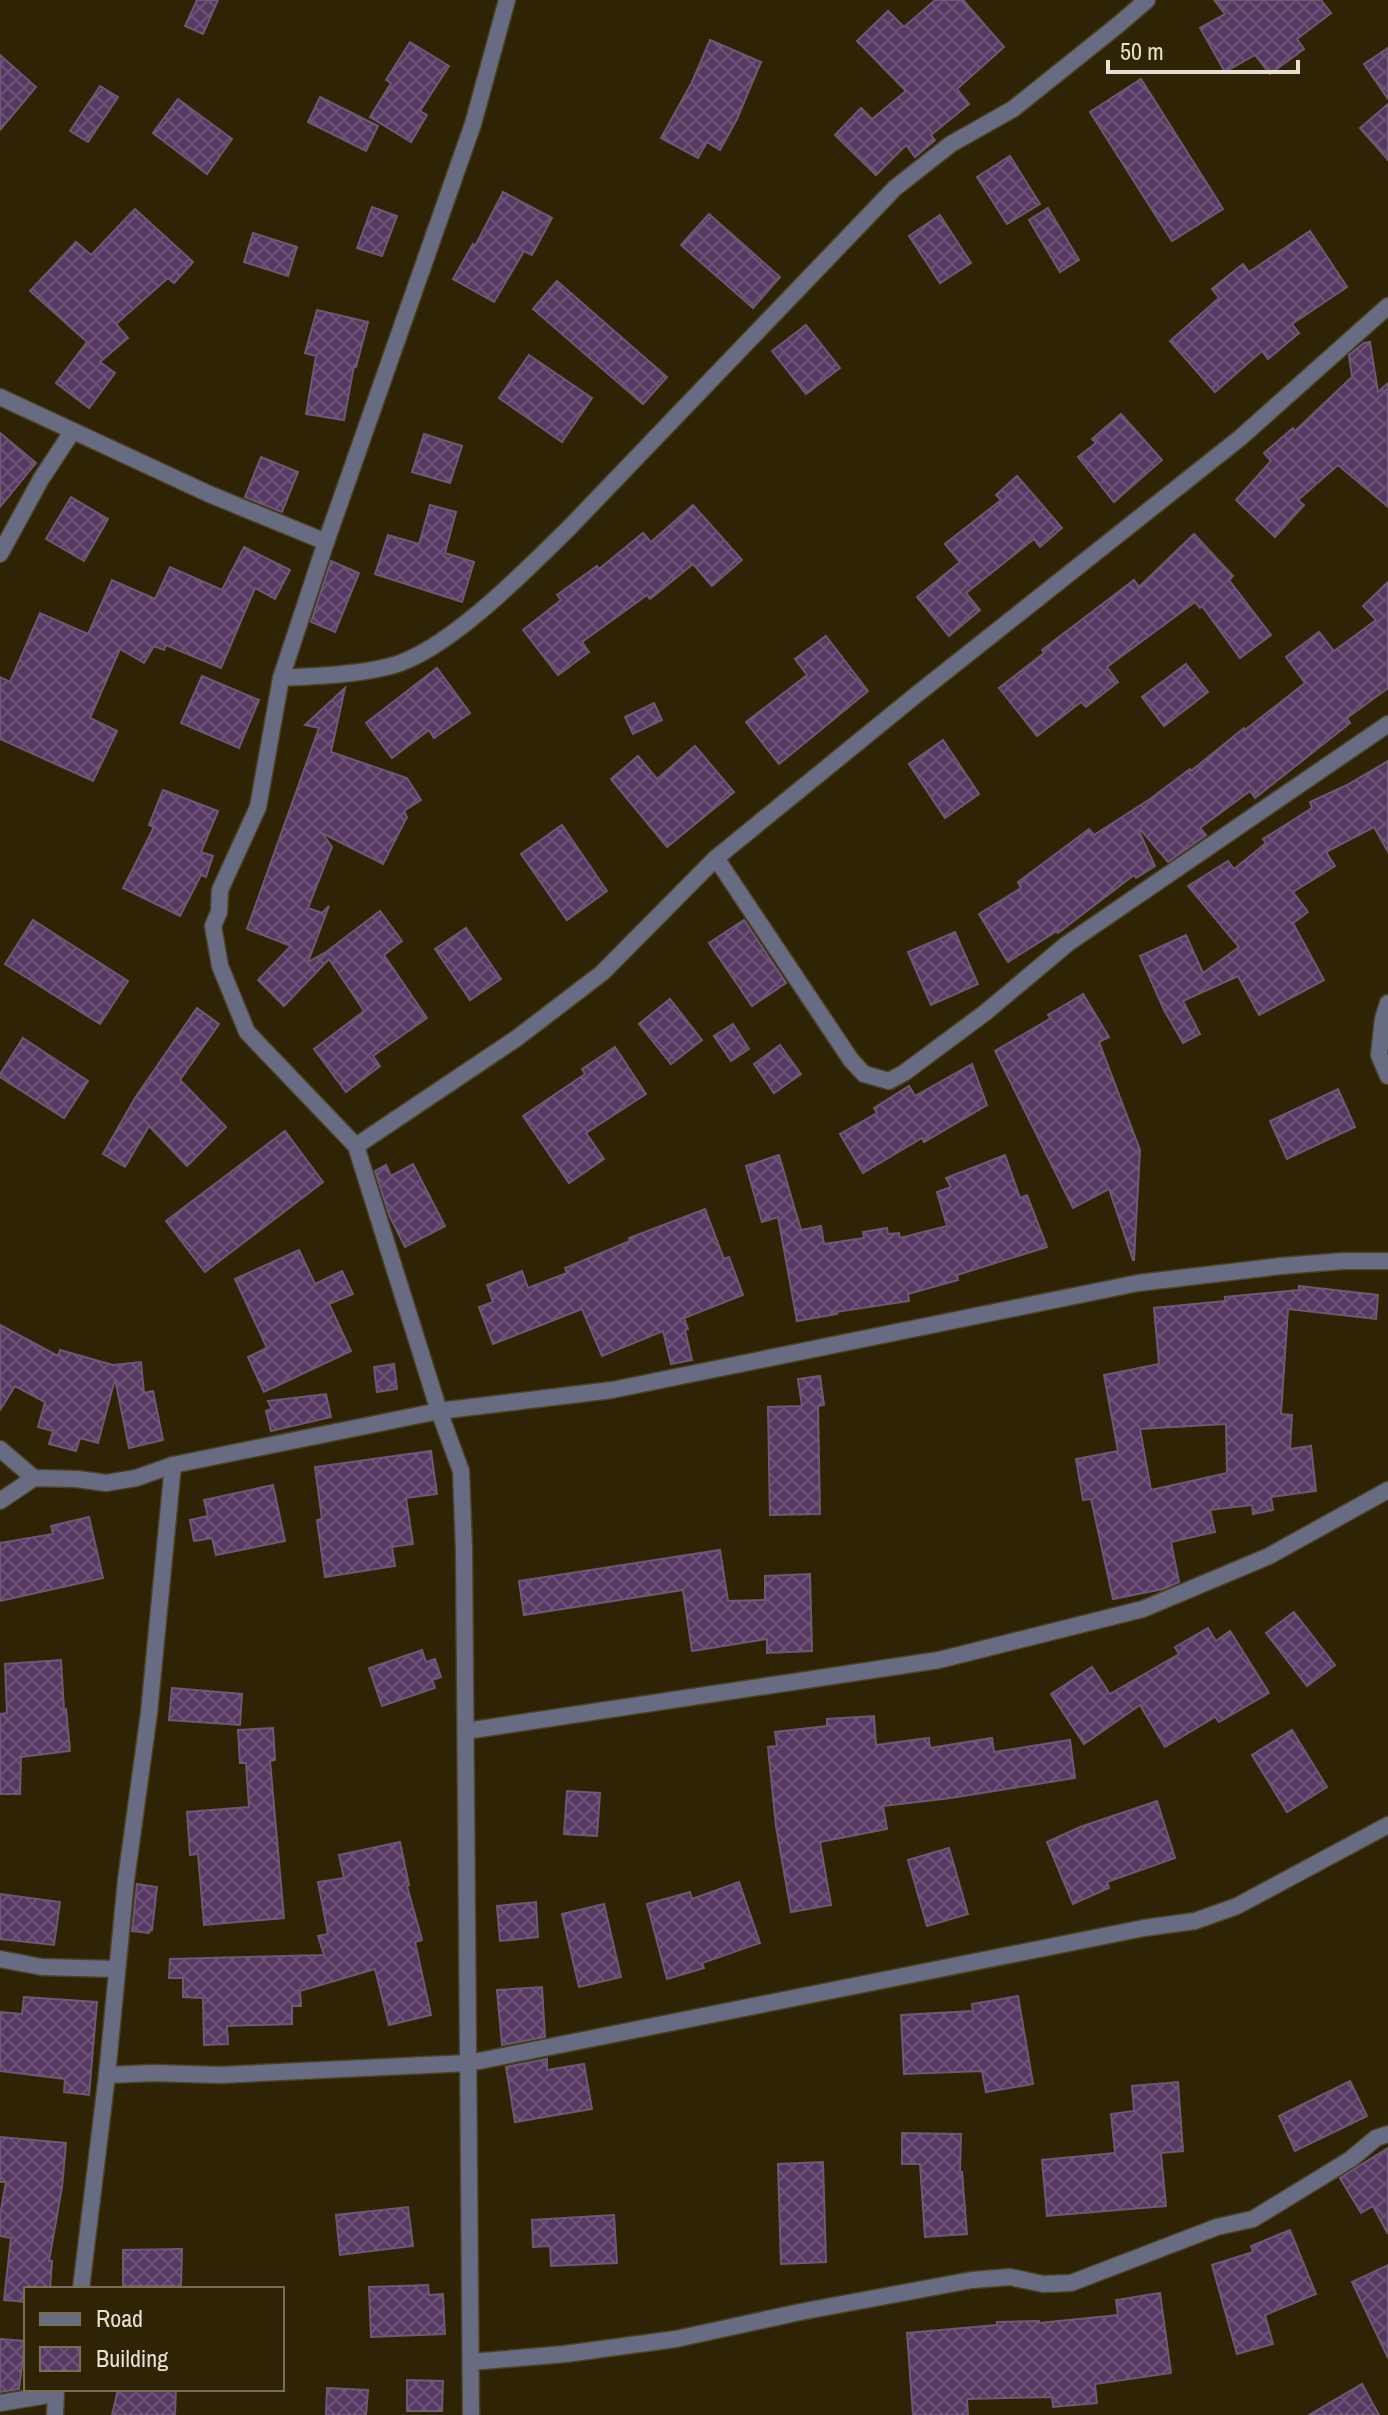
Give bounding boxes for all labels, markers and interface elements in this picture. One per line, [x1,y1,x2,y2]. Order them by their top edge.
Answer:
scale bar [1108,24,1298,74]
text: 50 m [1120,35,1164,67]
legend [24,2287,284,2391]
text: Road [96,2302,143,2334]
text: Building [96,2342,168,2374]

